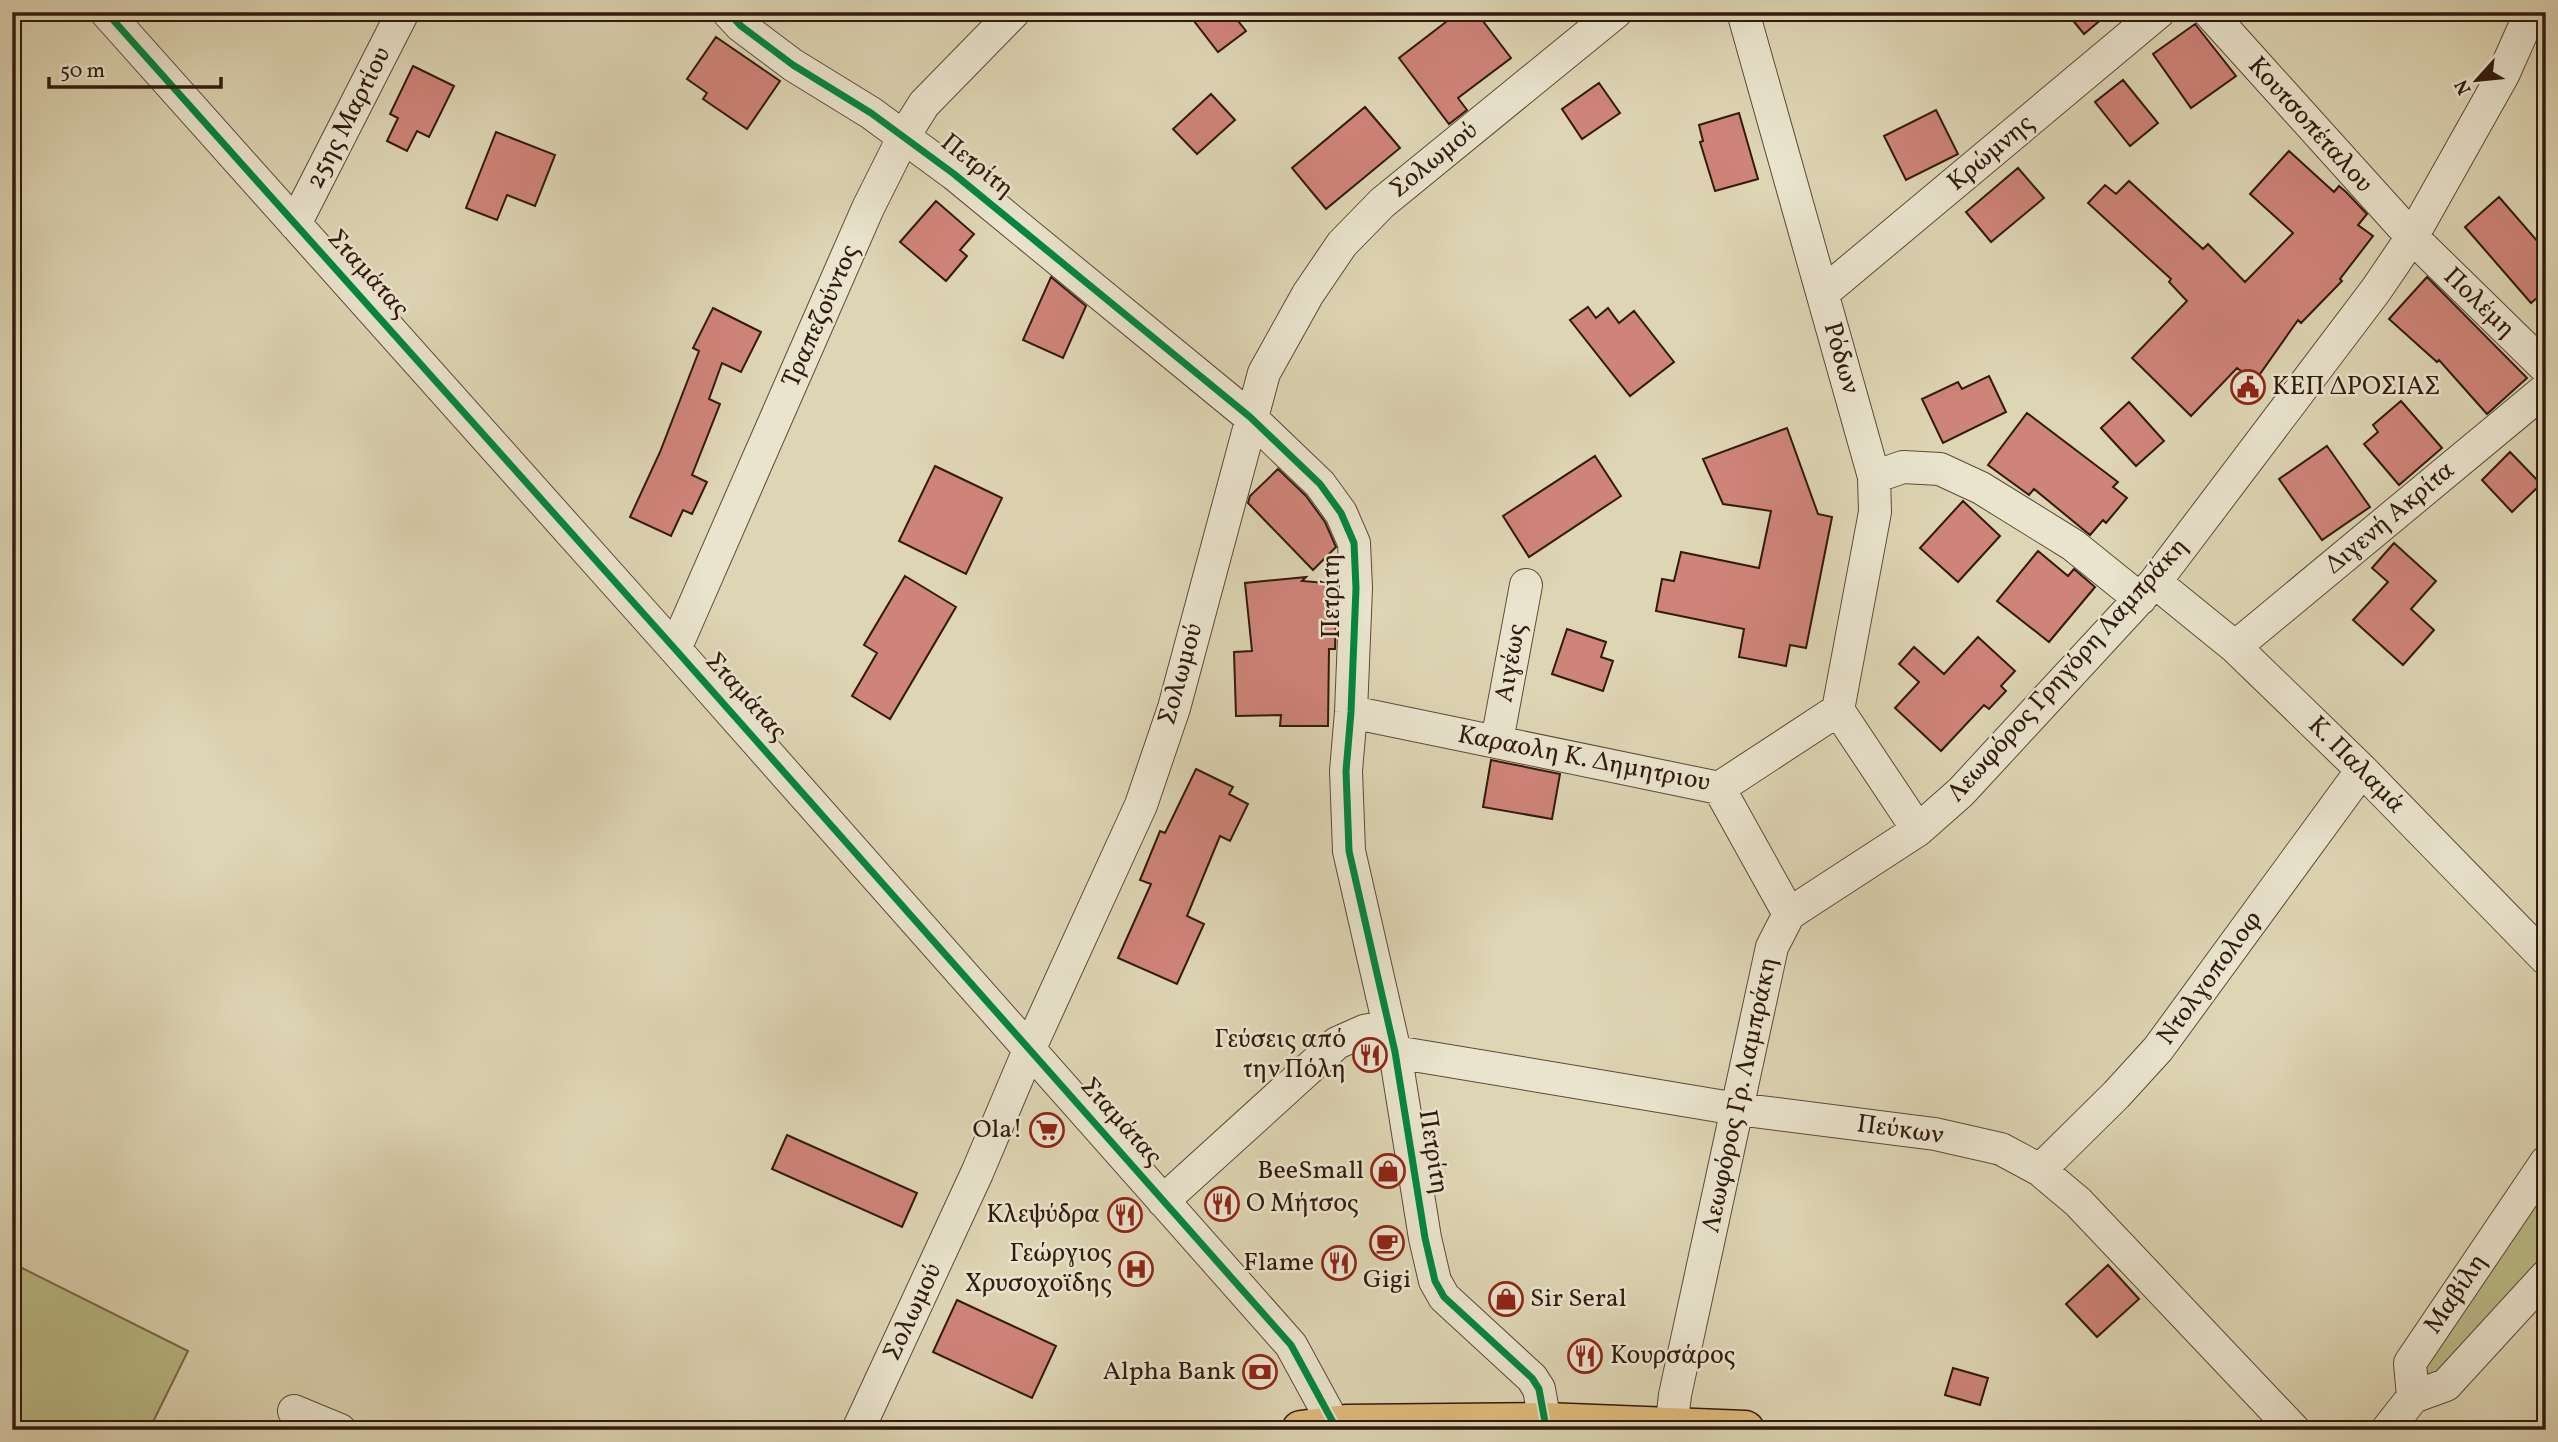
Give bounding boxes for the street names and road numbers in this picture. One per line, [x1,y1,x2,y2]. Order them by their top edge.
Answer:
street label: 25ης Μαρτίου [298,41,400,195]
street label: Κουτσοπέταλου [2239,49,2381,201]
street label: Κρώμνης [1940,106,2042,200]
street label: Σολωμού [1382,113,1486,207]
street label: Πετρίτη [933,125,1021,207]
street label: Σταμάτας [319,222,417,326]
street label: Τραπεζούντος [773,239,869,393]
street label: Πολέμη [2435,259,2523,347]
street label: Ρόδων [1814,318,1868,398]
street label: Διγενή Ακρίτα [2317,453,2463,583]
street label: Λεωφόρος Γρηγόρη Λαμπράκη [1939,530,2197,810]
street label: Πετρίτη [1314,553,1350,639]
street label: Σολωμού [1149,619,1213,729]
street label: Αιγέως [1486,621,1536,705]
street label: Σταμάτας [697,645,795,749]
street label: Κ. Παλαμά [2299,708,2413,822]
street label: Καραολη Κ. Δημητριου [1455,717,1713,801]
street label: Ντολγοπολοφ [2149,903,2271,1053]
street label: Λεωφόρος Γρ. Λαμπράκη [1693,954,1787,1236]
street label: Σταμάτας [1072,1070,1170,1174]
street label: Πεύκων [1854,1106,1946,1154]
street label: Πετρίτη [1409,1107,1457,1197]
street label: Μαβίλη [2416,1247,2496,1341]
street label: Σολωμού [875,1257,951,1367]

